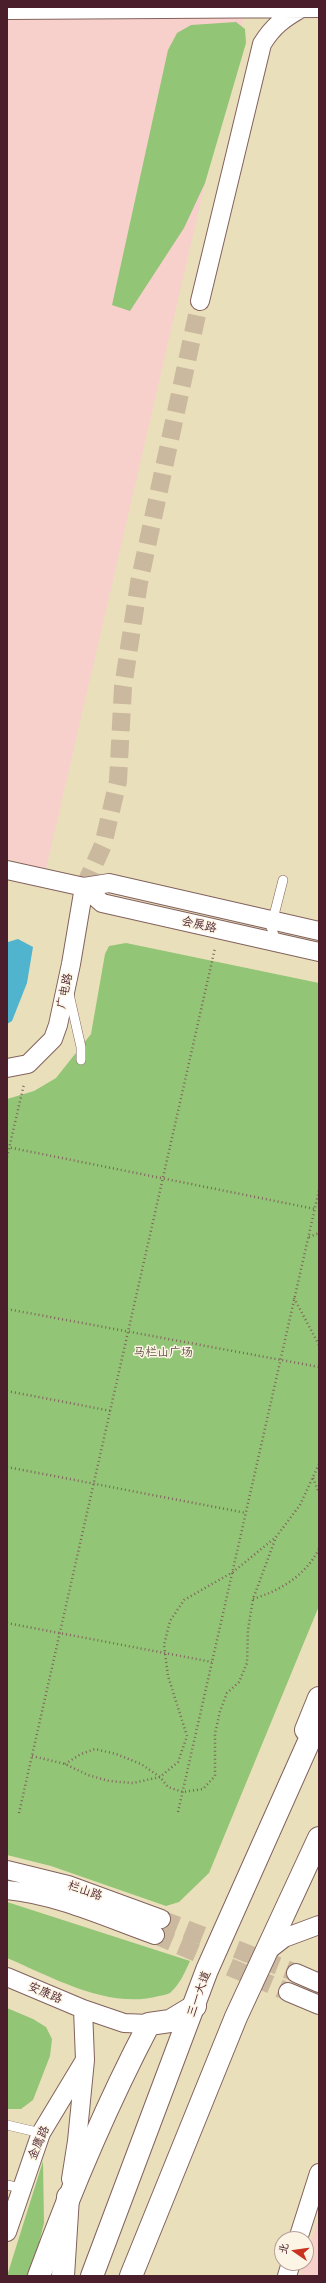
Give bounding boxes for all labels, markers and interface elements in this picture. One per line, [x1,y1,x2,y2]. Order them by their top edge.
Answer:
street label: 会展路 [180,914,218,936]
street label: 广电路 [54,972,76,1010]
park label: 马栏山广场 [133,1346,193,1360]
street label: 栏山路 [66,1878,104,1904]
street label: 三一大道 [184,1969,214,2019]
street label: 安康路 [26,1979,64,2007]
street label: 金鹰路 [25,2124,53,2162]
north arrow [274,2231,314,2271]
text: 北 [273,2241,292,2256]

